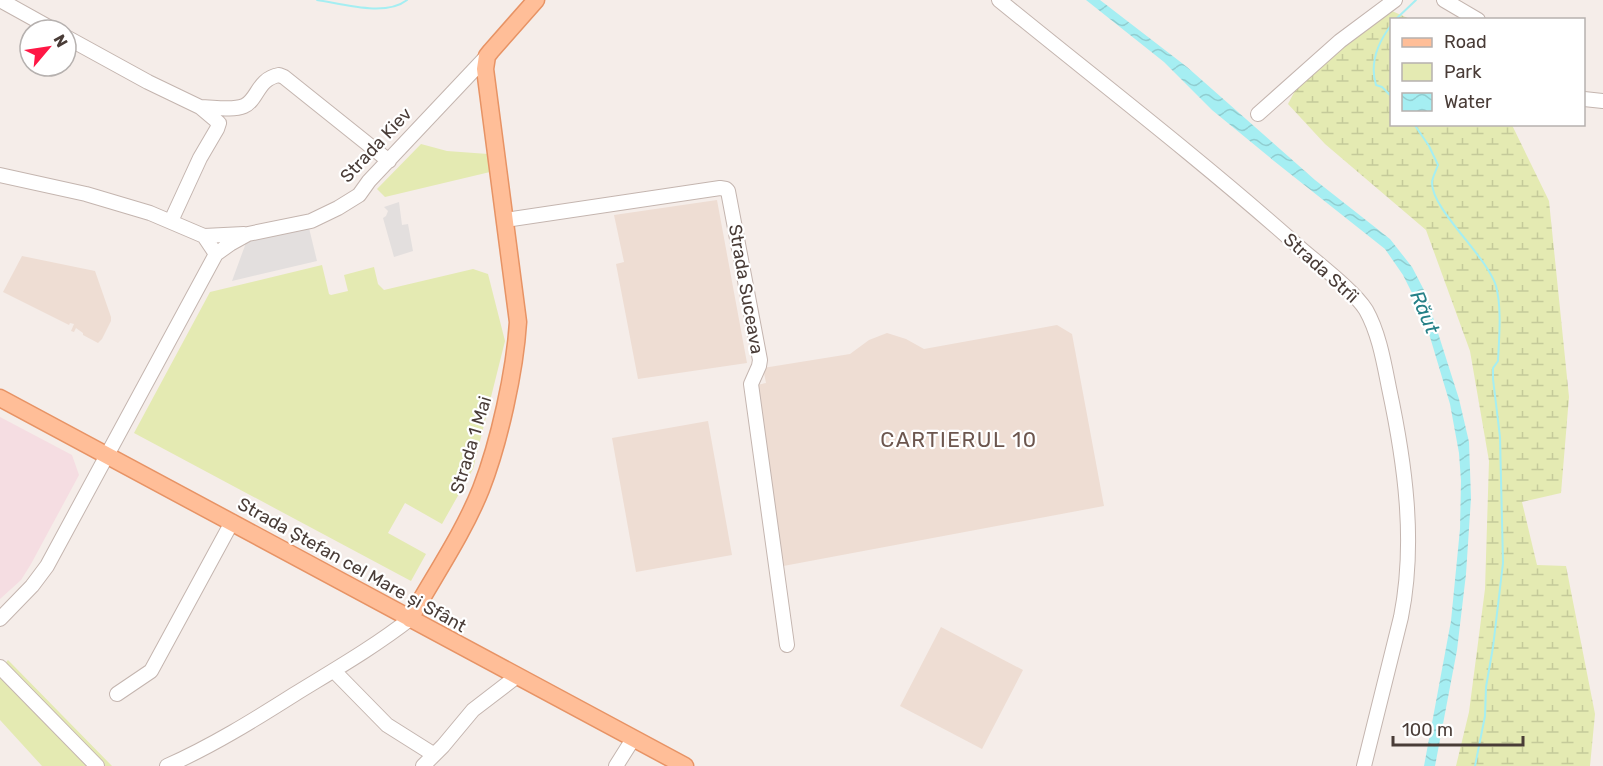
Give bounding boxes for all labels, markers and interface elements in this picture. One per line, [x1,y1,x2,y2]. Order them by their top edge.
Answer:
north arrow [18,18,78,78]
legend [1390,18,1585,126]
text: N [50,31,72,51]
text: Road [1444,31,1487,53]
text: Park [1444,61,1482,83]
text: Water [1444,91,1492,113]
street label: Strada Kiev [336,103,416,187]
street label: Strada Suceava [724,222,768,356]
street label: Strada Strîi [1279,228,1363,308]
water label: Răut [1405,287,1445,337]
street label: Strada 1 Mai [446,394,496,496]
district label: CARTIERUL 10 [880,427,1038,452]
street label: Strada Ștefan cel Mare și Sfânt [234,493,470,637]
scale bar [1393,709,1524,747]
text: 100 m [1402,719,1453,741]

